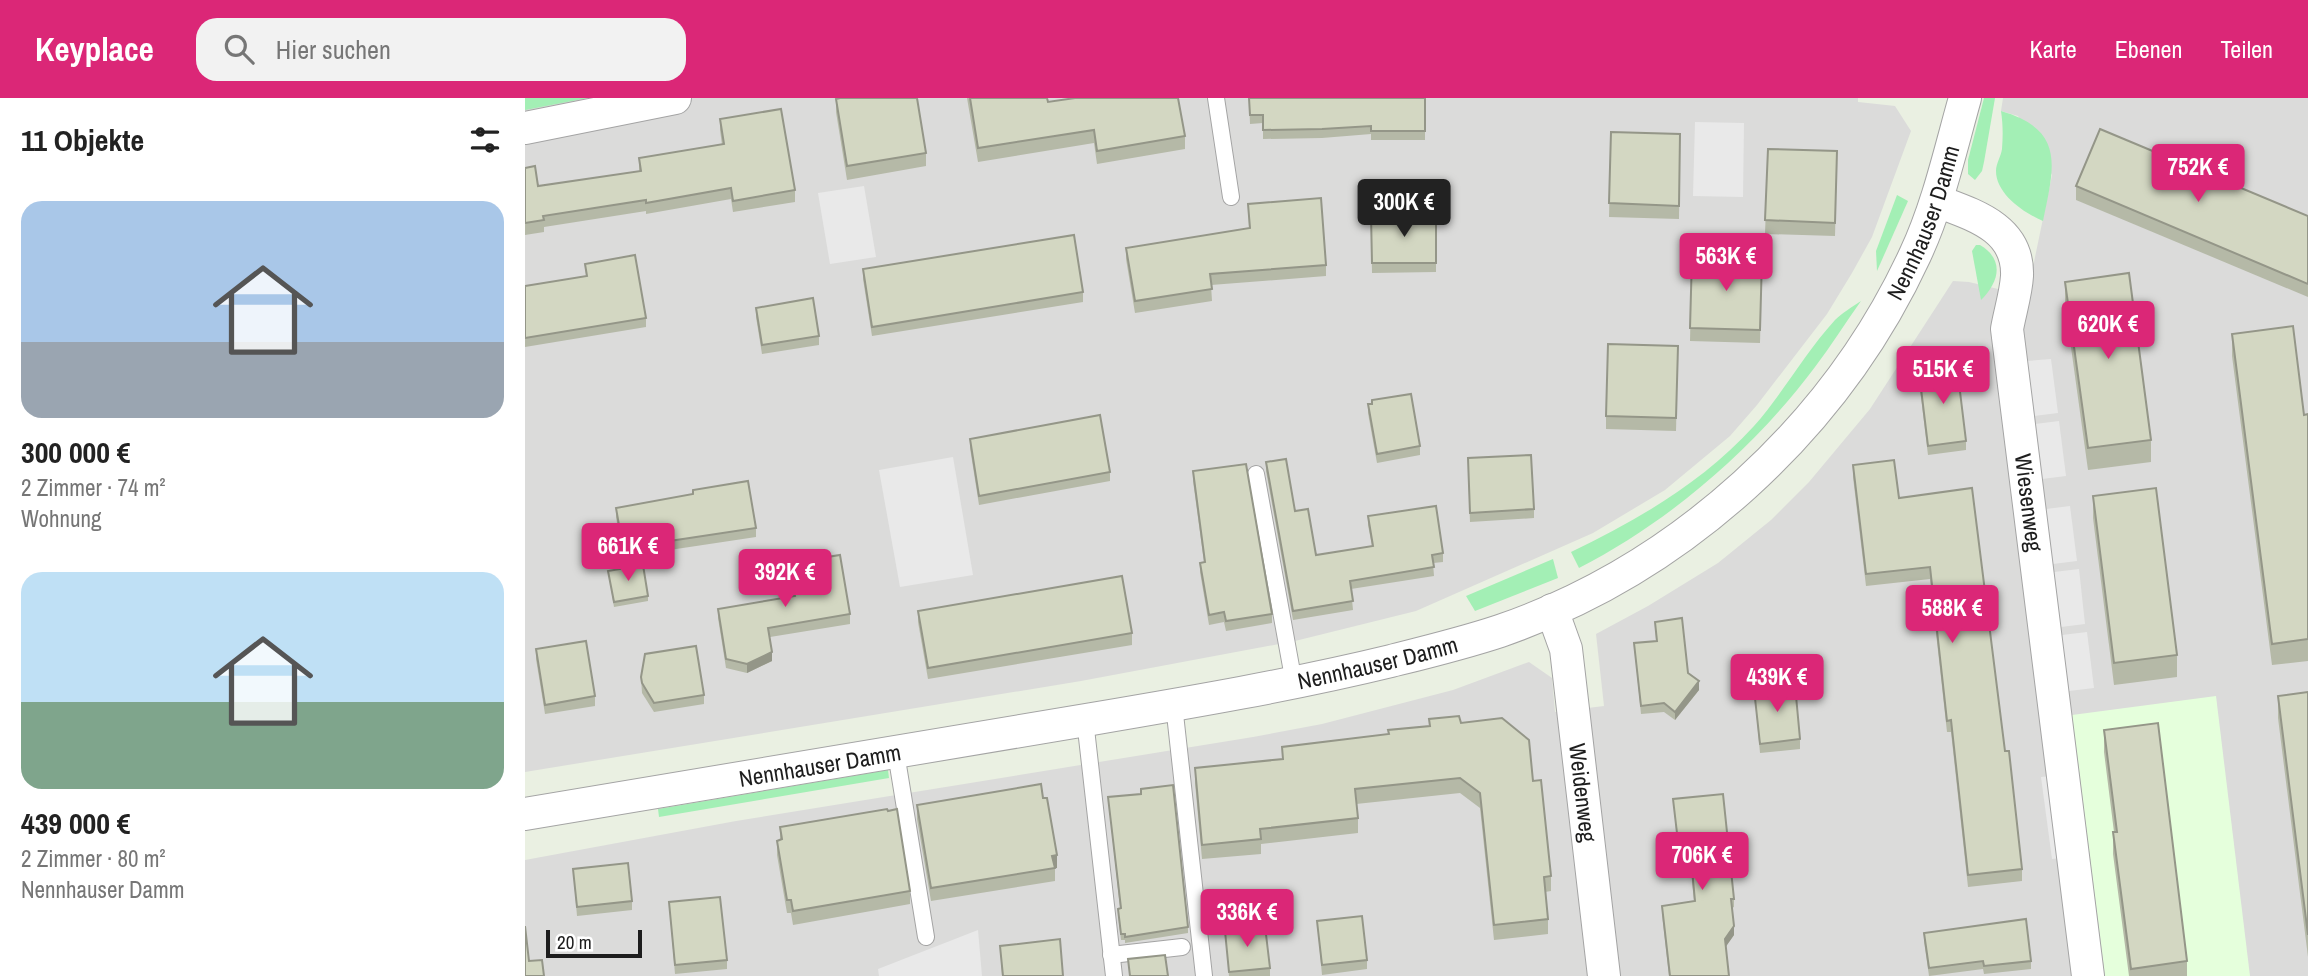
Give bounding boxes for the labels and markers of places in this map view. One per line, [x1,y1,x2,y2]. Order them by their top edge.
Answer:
pin: 752K € [2141,144,2255,204]
pin: 300K € [1347,180,1461,239]
pin: 563K € [1669,234,1783,293]
pin: 620K € [2051,302,2165,361]
pin: 515K € [1886,346,2000,406]
pin: 661K € [571,524,685,583]
pin: 392K € [728,550,842,609]
pin: 588K € [1895,586,2009,645]
pin: 439K € [1720,654,1834,714]
pin: 706K € [1645,832,1759,892]
pin: 336K € [1190,890,1304,949]

